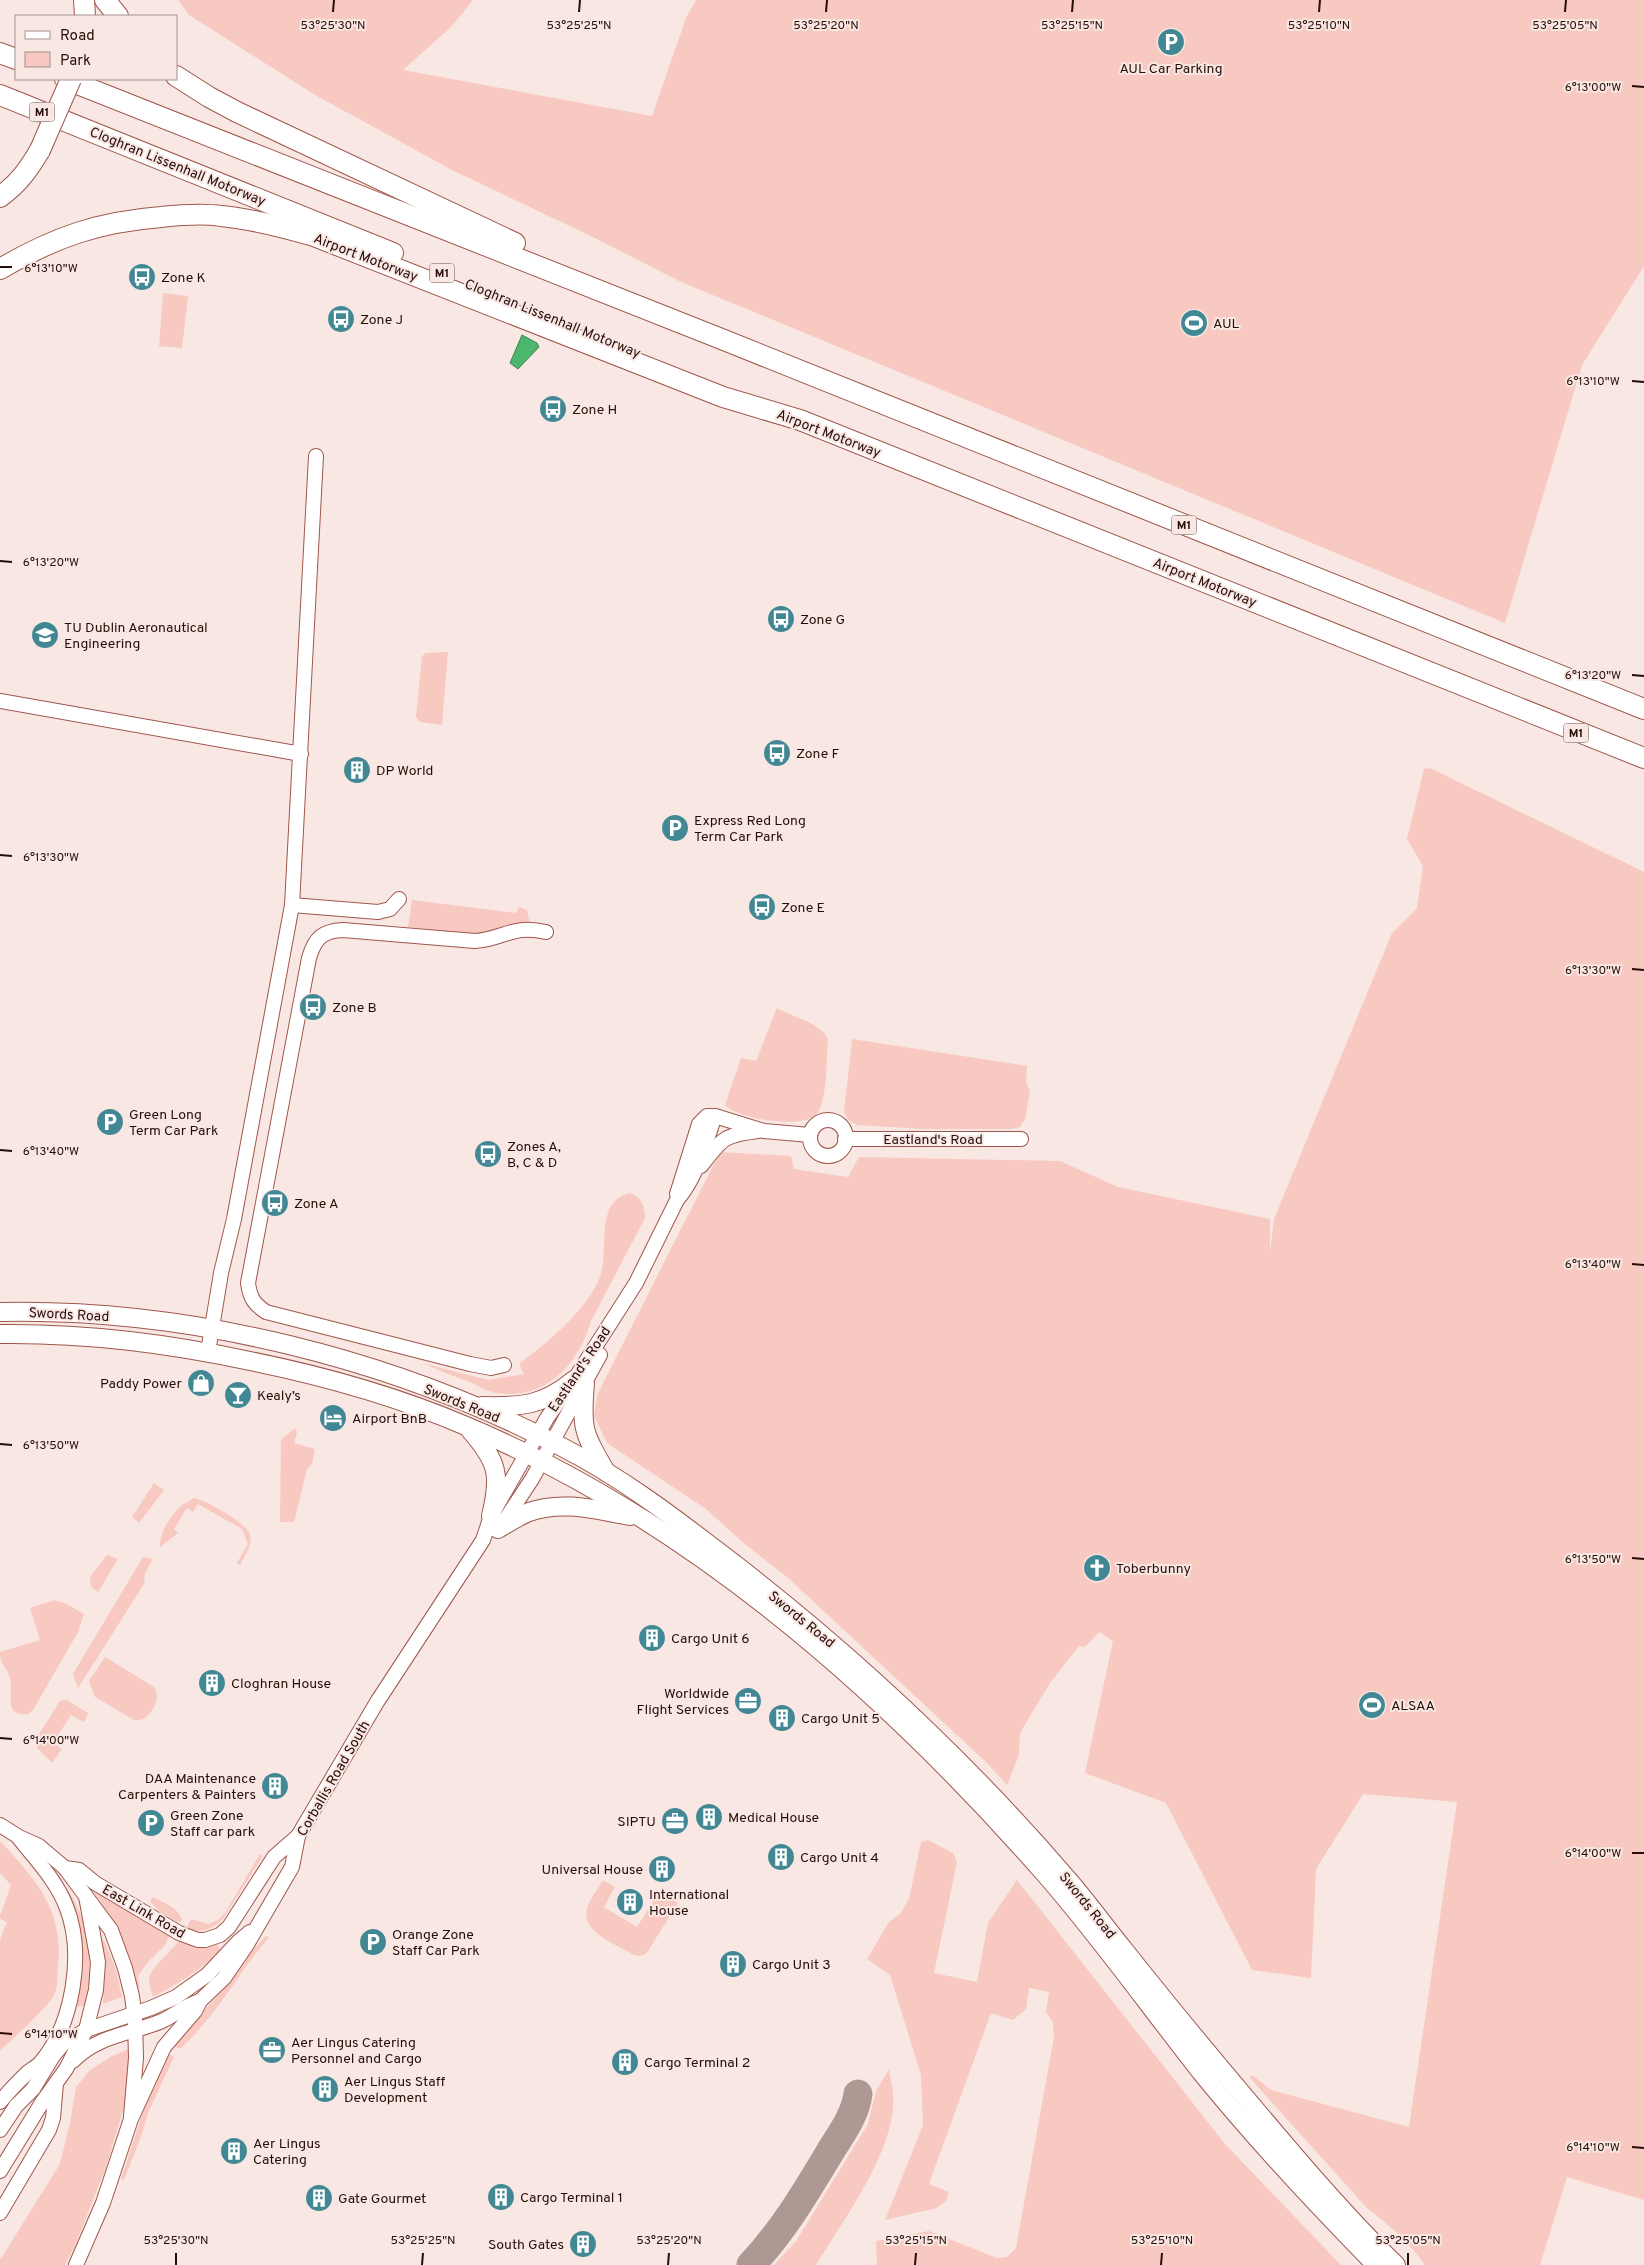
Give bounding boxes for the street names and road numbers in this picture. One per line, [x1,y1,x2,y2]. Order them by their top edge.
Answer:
road number: M1 [30,102,54,121]
street label: Cloghran Lissenhall Motorway [87,124,268,211]
street label: Airport Motorway [311,231,420,286]
road number: M1 [430,264,454,282]
street label: Cloghran Lissenhall Motorway [462,276,643,363]
street label: Airport Motorway [774,407,883,462]
road number: M1 [1172,516,1196,534]
street label: Airport Motorway [1150,555,1259,612]
road number: M1 [1564,724,1588,742]
street label: Eastland's Road [883,1132,983,1149]
street label: Swords Road [28,1305,110,1326]
street label: Eastland's Road [545,1324,615,1416]
street label: Swords Road [421,1381,502,1427]
street label: Swords Road [764,1588,838,1652]
street label: Corballis Road South [294,1718,374,1840]
street label: Swords Road [1055,1869,1119,1943]
street label: East Link Road [99,1882,188,1943]

